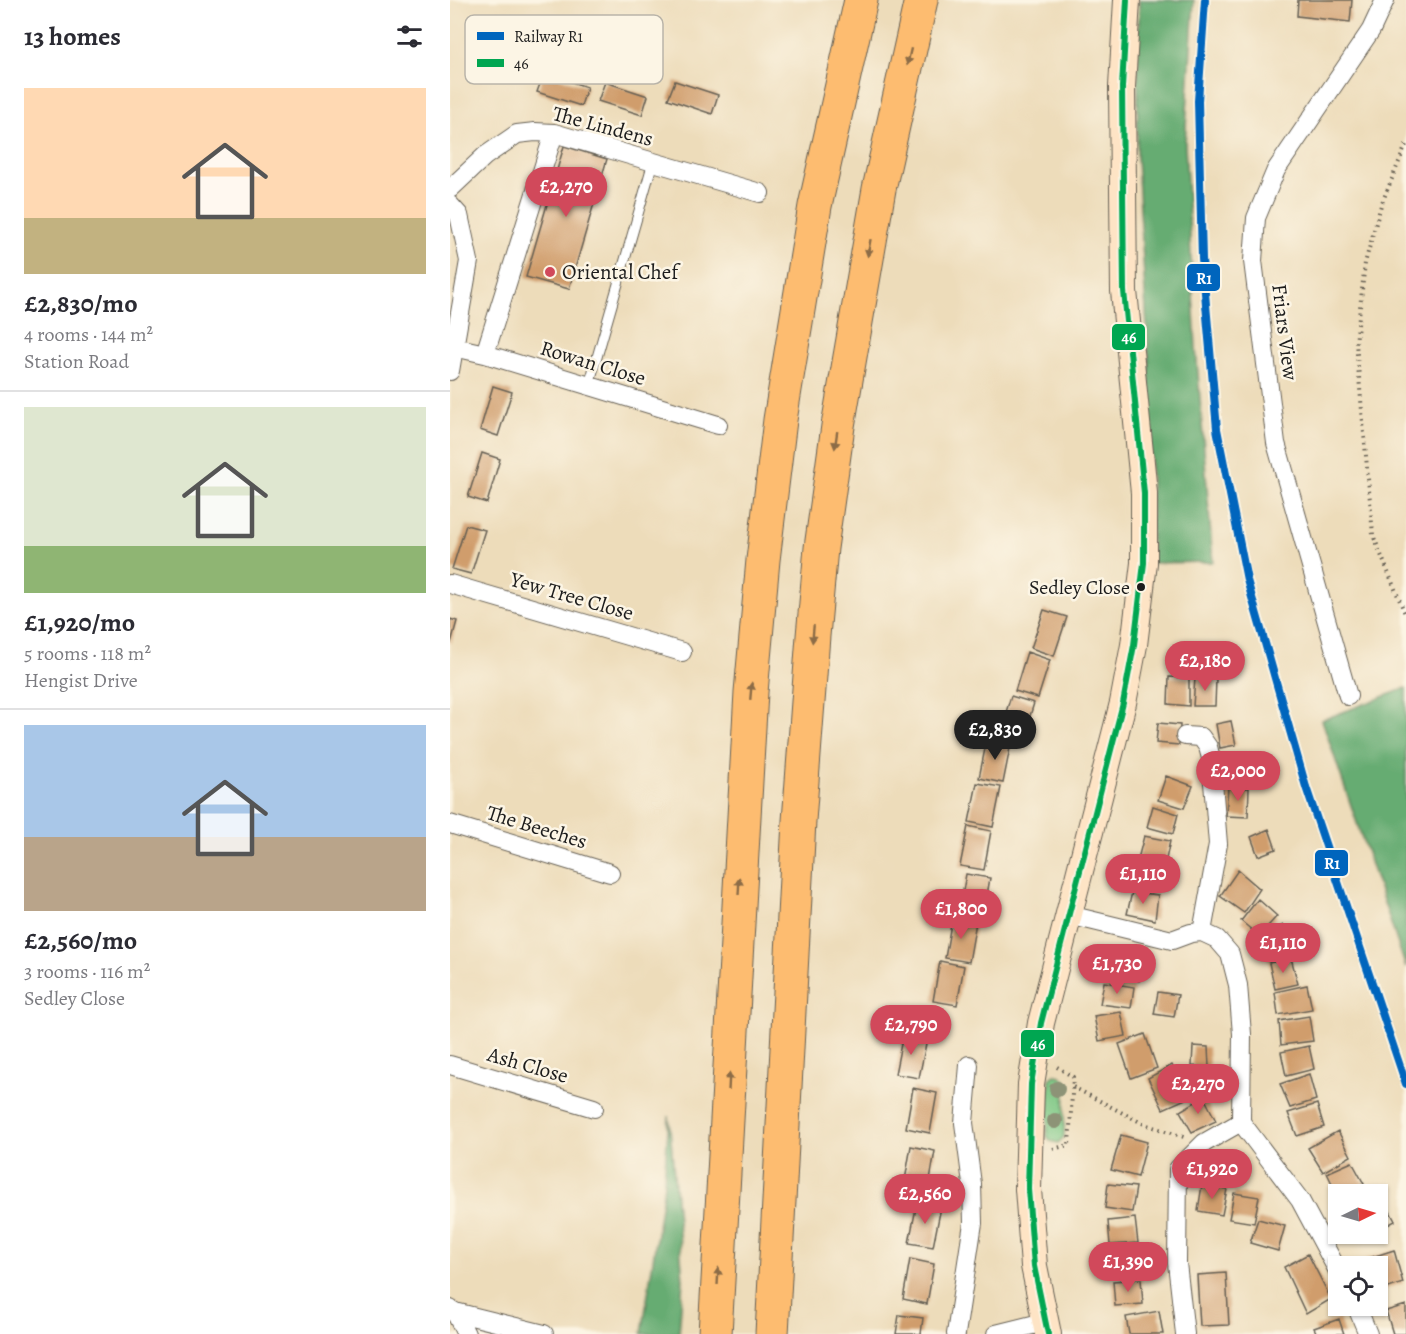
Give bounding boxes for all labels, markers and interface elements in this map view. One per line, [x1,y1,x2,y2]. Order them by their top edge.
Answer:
legend [465,15,663,84]
text: 13 homes [24,19,121,54]
icon: filters [393,20,426,53]
text: Railway R1 [514,26,584,48]
one-way arrow [903,48,913,66]
text: 46 [514,53,529,75]
street label: The Lindens [550,99,656,153]
icon: home [171,127,279,235]
pin: £2,270 [517,167,615,218]
text: £2,270 [539,173,593,200]
one-way arrow [864,239,873,258]
place label: Oriental Chef [562,258,681,286]
line badge: R1 [1186,263,1221,292]
marker: Oriental Chef [543,265,557,279]
text: R1 [1196,268,1212,290]
street label: Friars View [1265,282,1305,382]
text: £2,830/mo [24,286,138,321]
text: 4 rooms · 144 m² [24,321,153,348]
line badge: 46 [1111,323,1146,351]
text: 46 [1122,327,1137,349]
street label: Rowan Close [537,334,649,392]
text: Station Road [24,348,129,375]
one-way arrow [831,431,840,450]
icon: home [171,446,279,554]
street label: Yew Tree Close [506,565,637,627]
place label: Sedley Close [1029,574,1130,601]
marker: Sedley Close [1135,581,1147,593]
text: £1,920/mo [24,605,135,640]
one-way arrow [808,624,818,643]
text: 5 rooms · 118 m² [24,640,151,667]
pin: £2,180 [1156,641,1254,692]
text: £2,180 [1179,647,1231,674]
text: Hengist Drive [24,667,138,694]
one-way arrow [746,682,756,701]
pin: £2,830 [946,710,1044,761]
text: £2,830 [968,716,1022,743]
pin: £2,000 [1189,751,1287,802]
text: £2,000 [1210,757,1266,784]
icon: home [171,764,279,872]
street label: The Beeches [483,798,591,856]
line badge: R1 [1314,849,1349,877]
text: R1 [1324,853,1340,875]
pin: £1,110 [1094,854,1192,905]
text: £1,110 [1119,860,1167,887]
one-way arrow [735,877,744,896]
pin: £1,800 [912,889,1010,940]
text: £1,800 [935,895,987,922]
text: £2,560/mo [24,923,137,958]
pin: £1,110 [1234,923,1332,974]
text: £1,110 [1259,929,1307,956]
pin: £1,730 [1068,944,1166,995]
text: £1,730 [1092,950,1142,977]
text: 3 rooms · 116 m² [24,958,150,985]
text: Sedley Close [24,985,125,1012]
pin: £2,790 [862,1005,960,1056]
text: £2,790 [884,1011,938,1038]
line badge: 46 [1020,1029,1055,1058]
text: 46 [1031,1034,1046,1056]
street label: Ash Close [483,1040,572,1090]
pin: £2,270 [1149,1064,1247,1115]
text: £2,270 [1171,1070,1225,1097]
one-way arrow [724,1071,733,1090]
pin: £1,920 [1163,1149,1261,1200]
text: £1,920 [1186,1155,1238,1182]
pin: £2,560 [876,1174,974,1225]
text: £2,560 [898,1180,952,1207]
north arrow [1328,1184,1388,1244]
map controls [1328,1184,1388,1316]
pin: £1,390 [1079,1242,1177,1293]
text: £1,390 [1103,1248,1153,1275]
button: locate [1328,1256,1388,1316]
one-way arrow [714,1266,723,1285]

